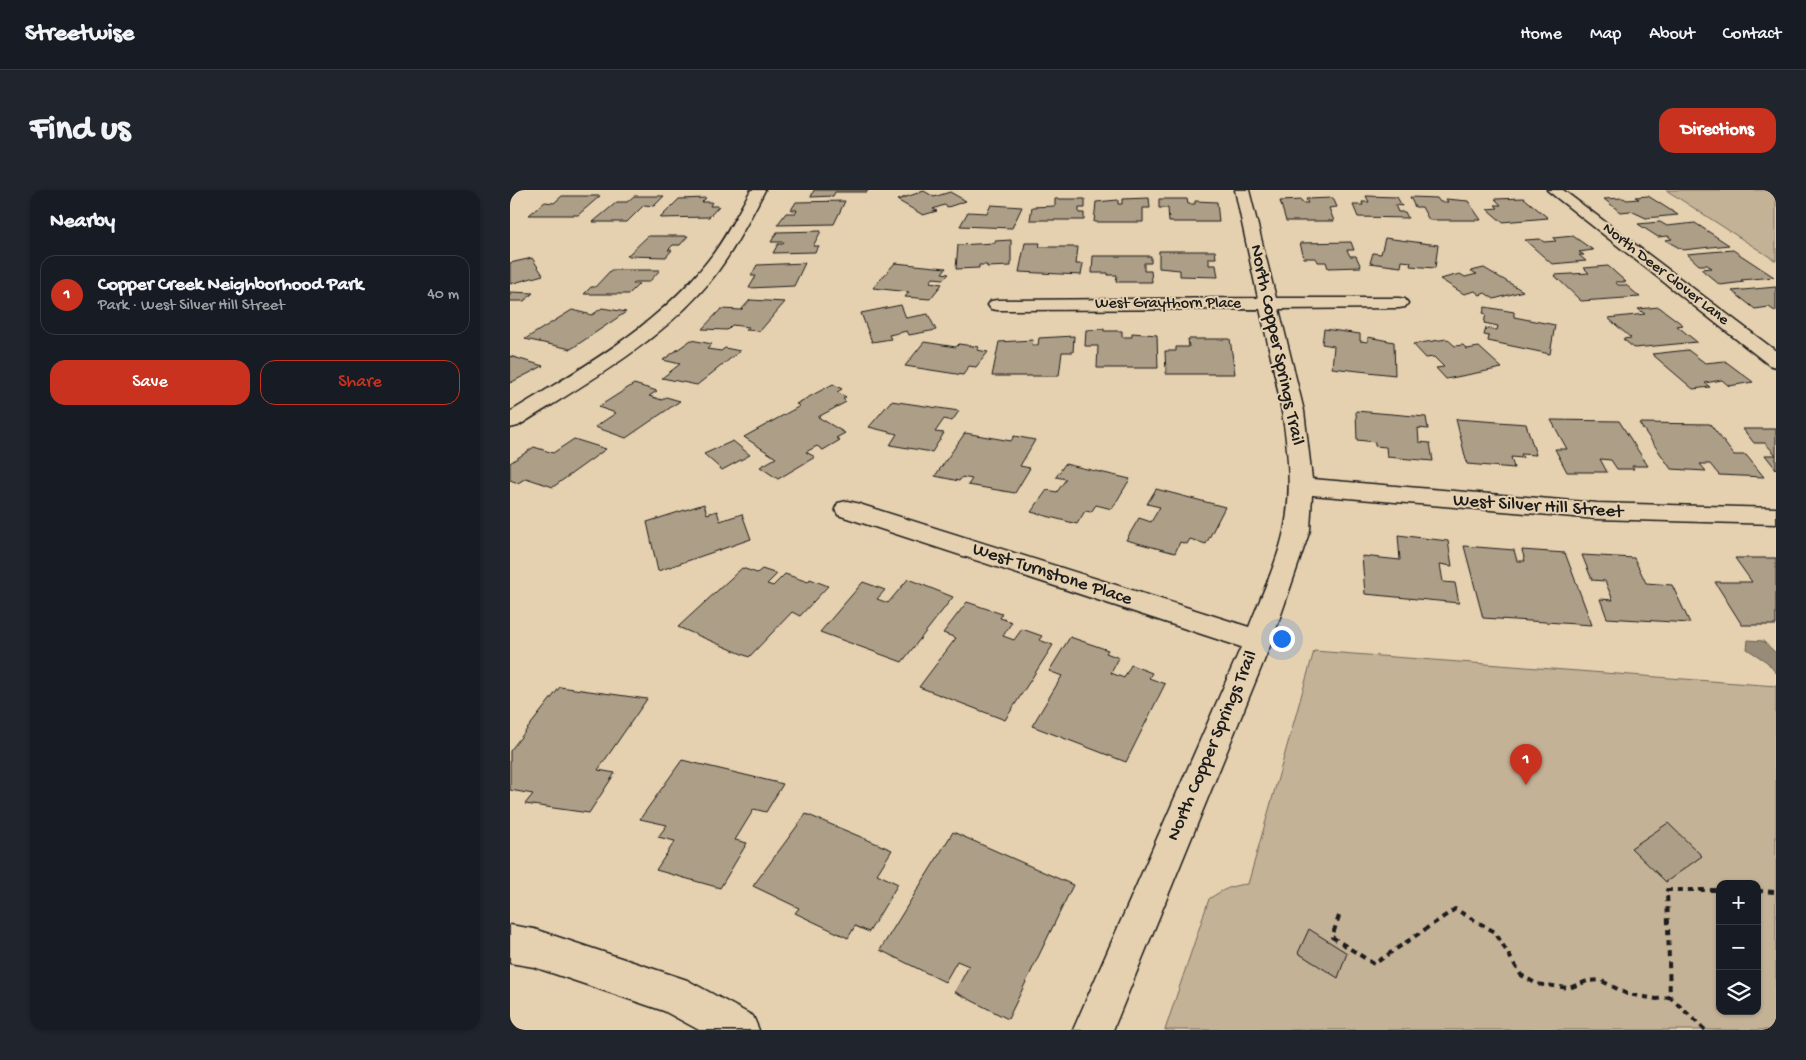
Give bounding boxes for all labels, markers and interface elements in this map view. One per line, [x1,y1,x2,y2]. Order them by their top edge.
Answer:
text: Streetwise [25,20,134,49]
text: Home [1520,24,1562,45]
text: Map [1590,24,1621,45]
text: About [1649,24,1695,45]
text: Contact [1723,24,1781,45]
button: Directions [1659,108,1776,153]
text: Find us [30,110,130,151]
text: Nearby [50,210,115,235]
street label: North Deer Clover Lane [1598,220,1733,331]
street label: North Copper Springs Trail [1243,243,1309,447]
text: Copper Creek Neighborhood Park [98,274,363,297]
text: 1 [64,286,70,305]
text: 40 m [427,286,459,305]
street label: West Graythorn Place [1095,295,1242,314]
text: Park · West Silver Hill Street [98,297,284,316]
button: Save [50,360,250,405]
button: Share [260,360,460,405]
street label: West Silver Hill Street [1452,490,1626,525]
street label: West Turnstone Place [969,538,1135,612]
your location [1269,626,1295,652]
street label: North Copper Springs Trail [1162,647,1264,845]
pin: 1 [1510,744,1542,785]
map controls [1716,880,1761,1015]
button: + [1716,880,1761,925]
button: − [1716,925,1761,970]
button: layers [1716,970,1761,1015]

